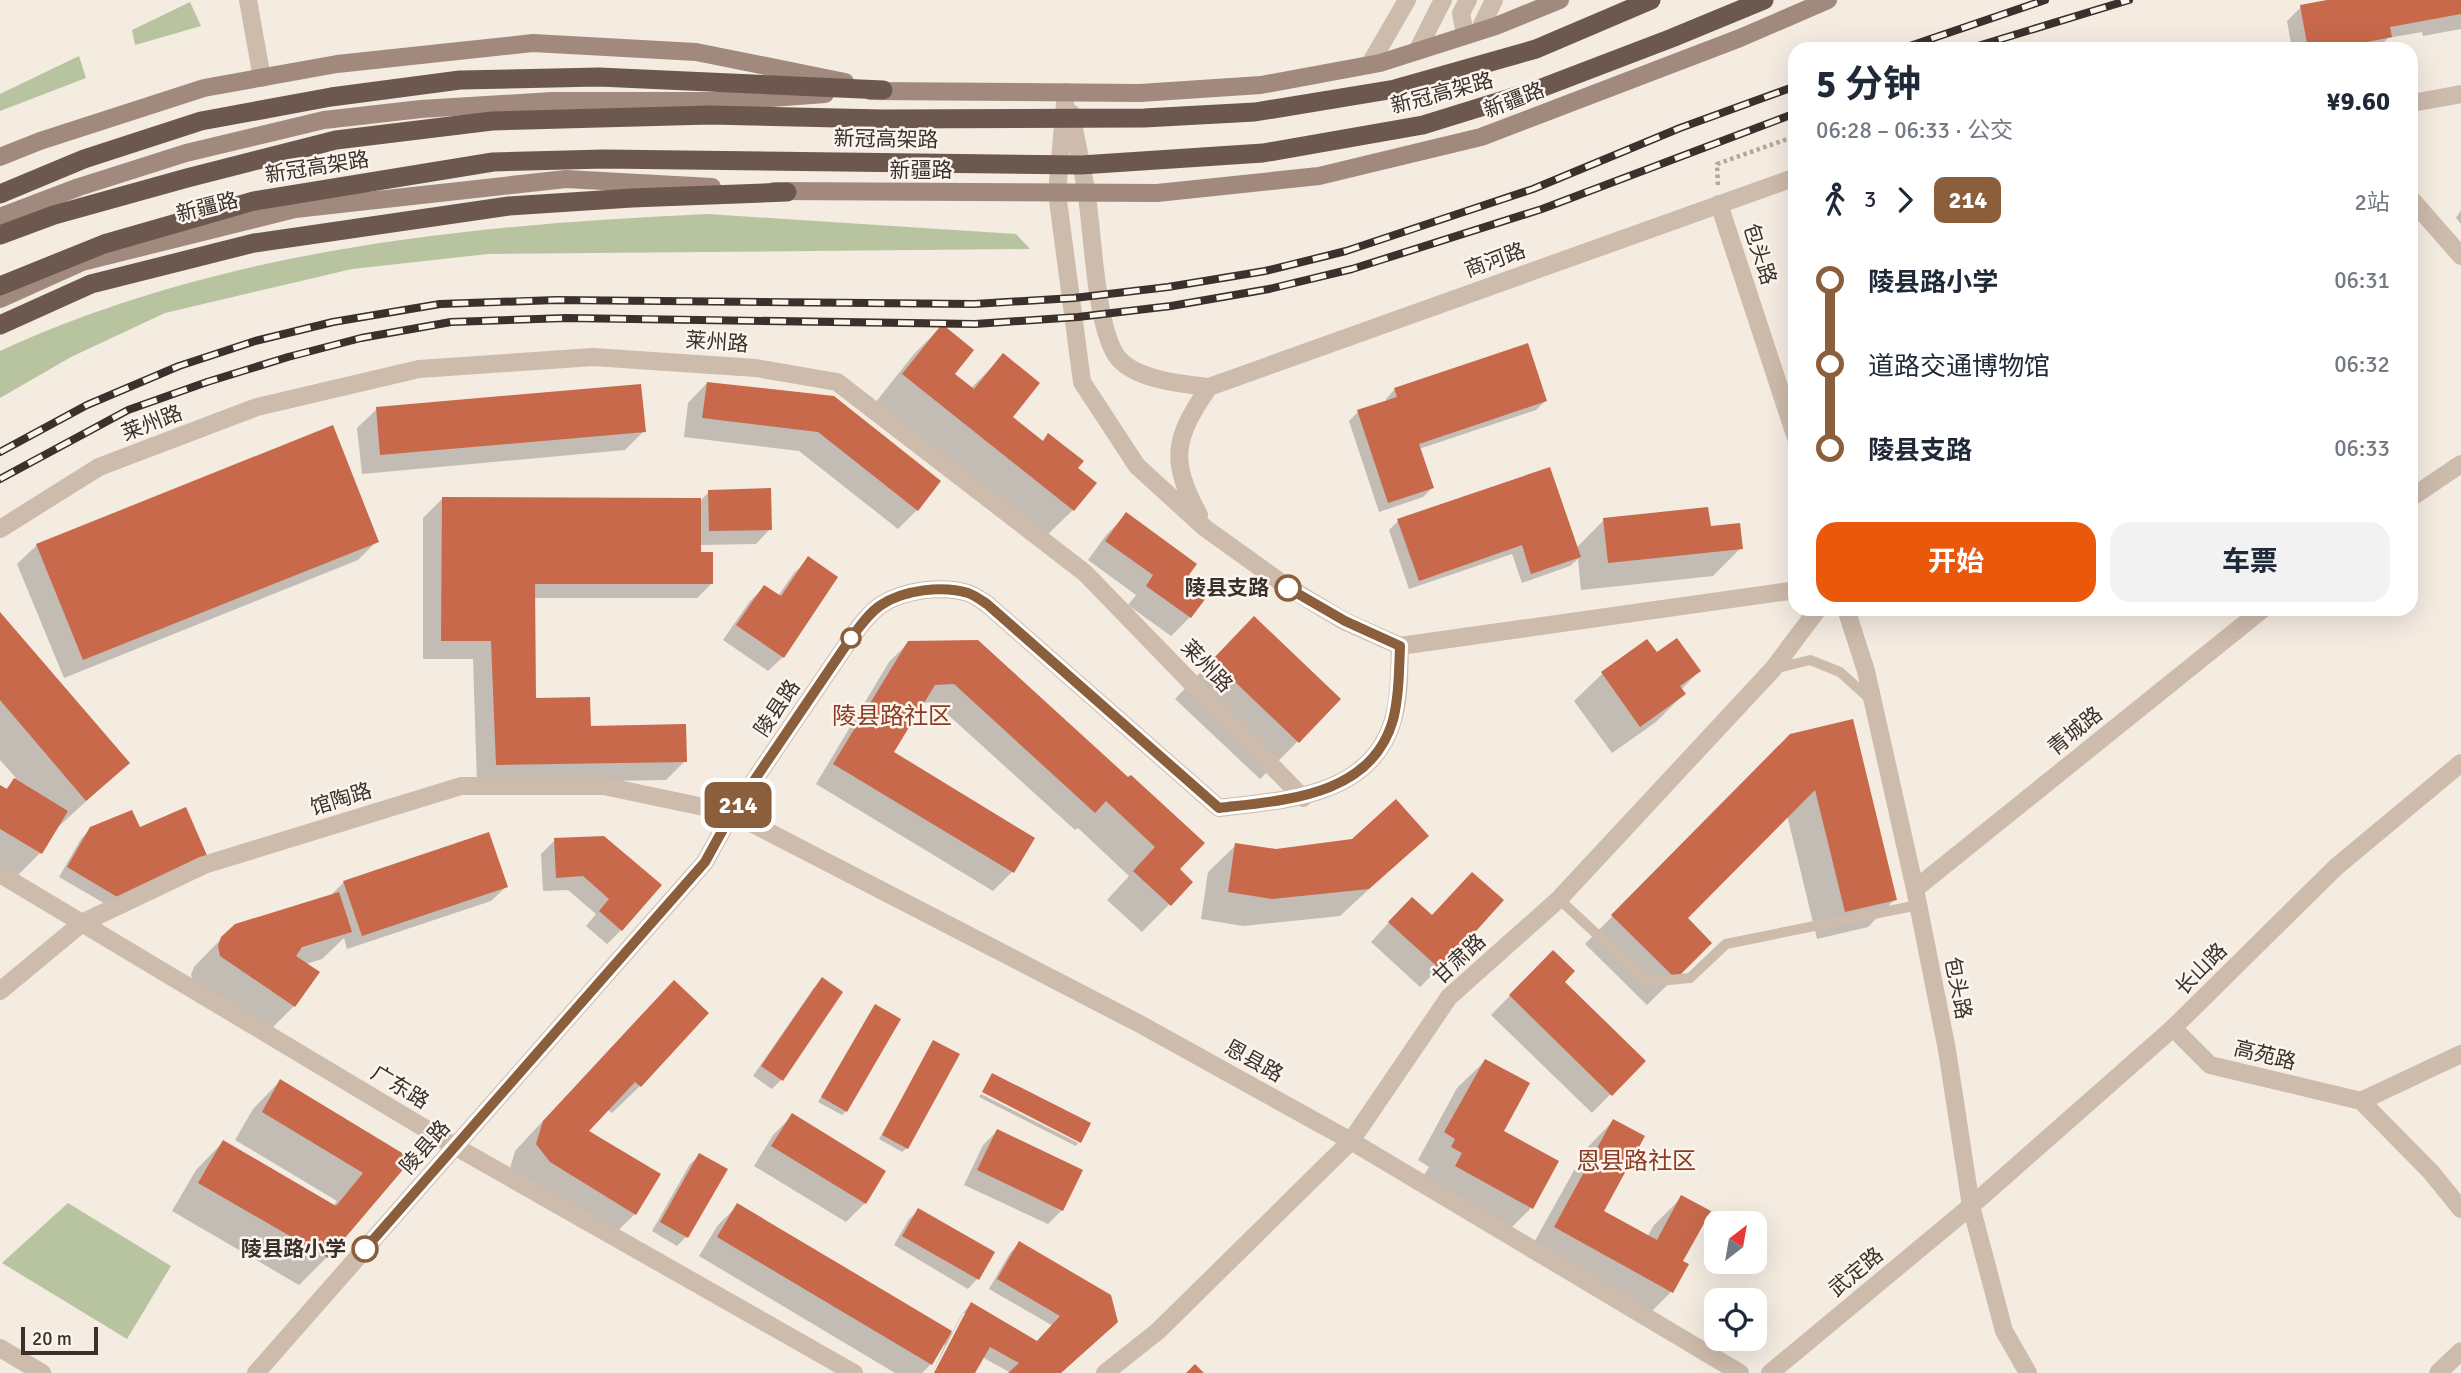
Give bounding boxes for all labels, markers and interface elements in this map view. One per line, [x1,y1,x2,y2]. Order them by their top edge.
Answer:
text: 5 分钟 [1816,61,1921,108]
street label: 新冠高架路 [1388,67,1496,119]
street label: 新疆路 [1480,77,1548,123]
text: ¥9.60 [2326,86,2390,118]
text: 06:28 – 06:33 · 公交 [1816,116,2013,145]
street label: 新冠高架路 [833,125,939,153]
street label: 新冠高架路 [263,146,371,188]
street label: 新疆路 [890,157,953,183]
icon: walk [1816,181,1854,219]
icon: forward [1886,181,1924,219]
text: 3 [1864,185,1876,214]
text: 214 [1948,185,1987,215]
street label: 新疆路 [173,187,241,227]
text: 2站 [2355,188,2390,217]
street label: 包头路 [1738,220,1782,288]
street label: 商河路 [1461,237,1529,283]
text: 06:31 [2334,266,2390,295]
text: 陵县路小学 [1868,267,1998,299]
street label: 莱州路 [685,327,749,357]
text: 06:32 [2334,350,2390,379]
text: 道路交通博物馆 [1868,351,2050,383]
street label: 莱州路 [118,400,186,446]
text: 06:33 [2334,434,2390,463]
text: 陵县支路 [1868,435,1972,467]
button: 开始 [1816,522,2096,602]
button: 车票 [2110,522,2390,602]
place label: 陵县支路 [1185,575,1269,601]
marker: 陵县支路 [1275,575,1301,601]
unlabelled marker [841,628,861,648]
street label: 莱州路 [1176,634,1238,698]
street label: 陵县路 [749,675,805,741]
district label: 陵县路社区 [832,701,952,731]
street label: 青城路 [2042,701,2108,761]
street label: 馆陶路 [307,777,375,821]
line badge: 214 [698,782,778,828]
text: 214 [719,790,757,820]
street label: 甘肃路 [1427,928,1491,990]
street label: 长山路 [2170,938,2232,1000]
street label: 包头路 [1939,955,1977,1021]
street label: 恩县路 [1220,1034,1288,1088]
street label: 高苑路 [2231,1035,2299,1075]
street label: 广东路 [366,1060,434,1114]
street label: 陵县路 [395,1115,455,1179]
district label: 恩县路社区 [1576,1146,1696,1176]
north arrow [1704,1211,1768,1274]
map controls [1704,1211,1767,1351]
place label: 陵县路小学 [241,1236,346,1262]
marker: 陵县路小学 [352,1236,378,1262]
street label: 武定路 [1824,1242,1888,1302]
button: locate [1704,1288,1767,1351]
scale bar [21,1324,98,1356]
text: 20 m [32,1327,72,1351]

